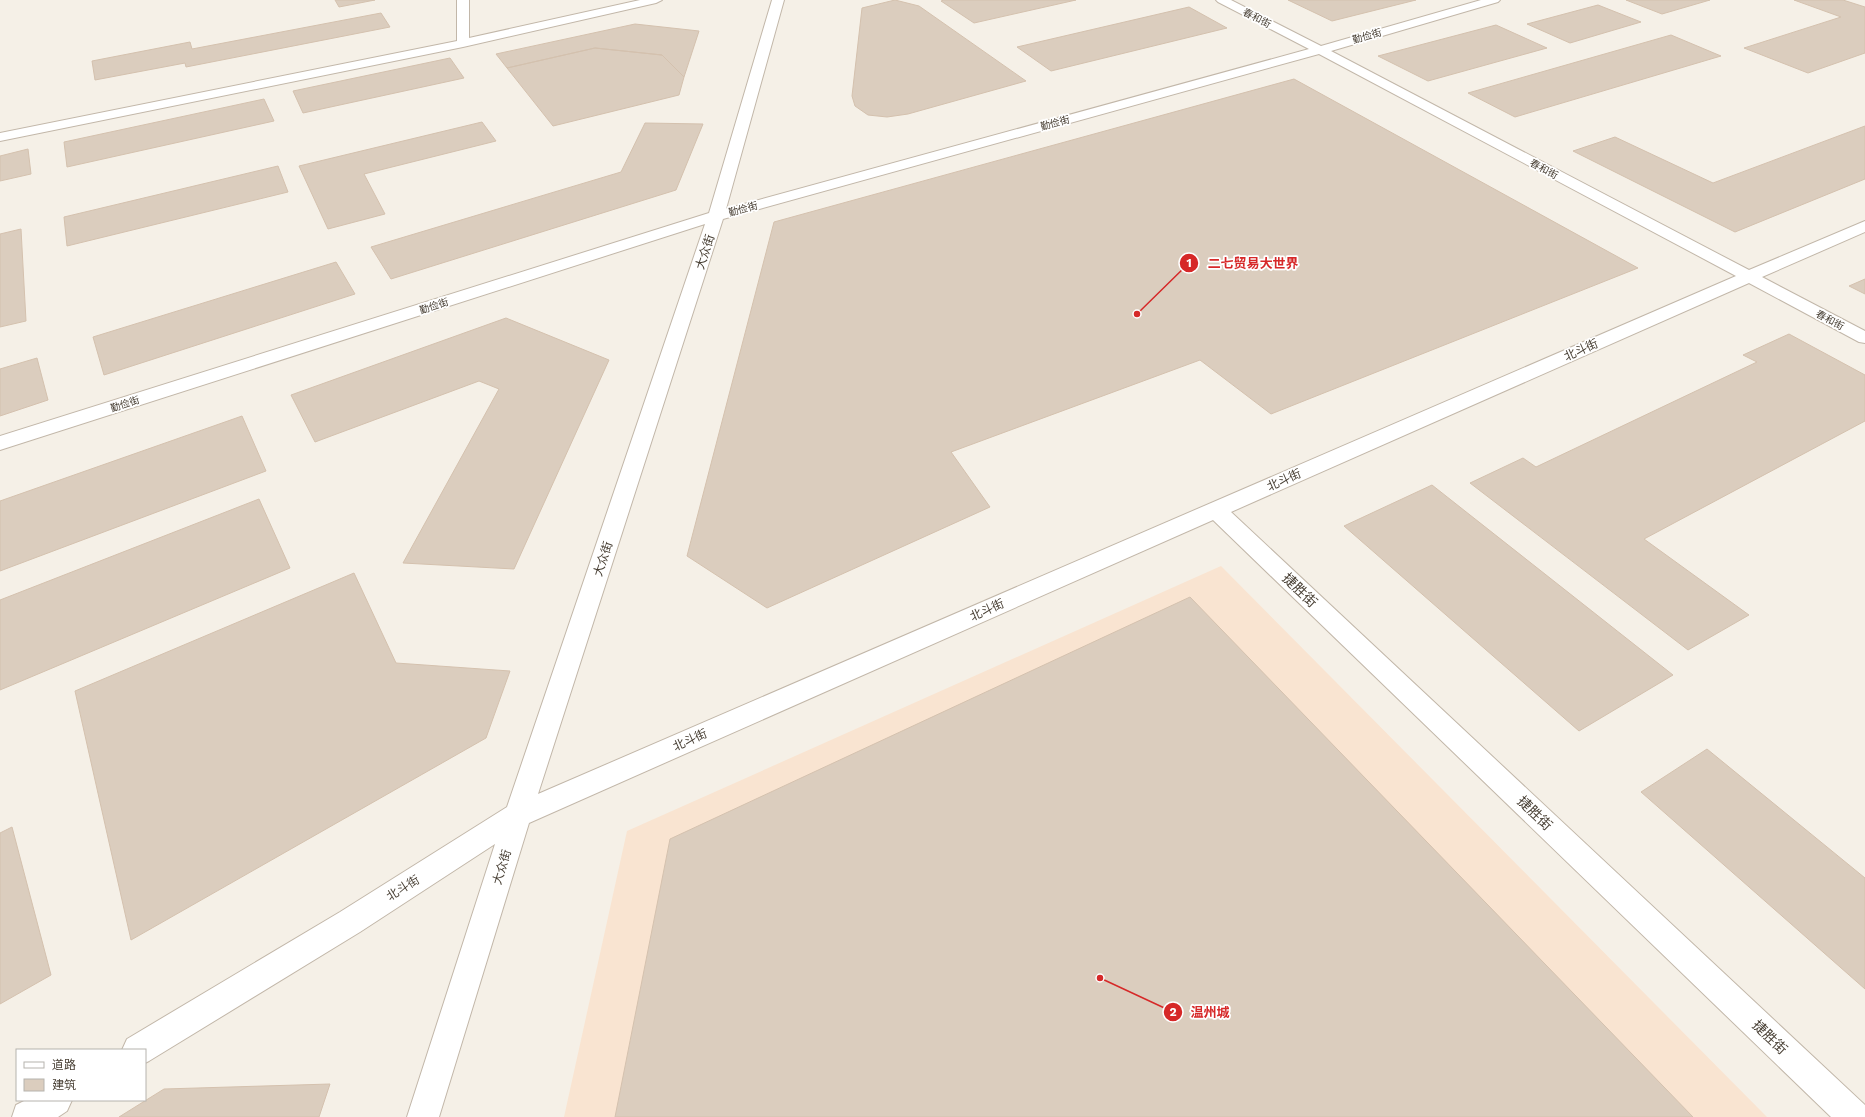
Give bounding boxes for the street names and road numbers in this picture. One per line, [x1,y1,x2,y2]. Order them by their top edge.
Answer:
street label: 春和街 [1241,6,1273,30]
street label: 勤俭街 [1351,27,1383,45]
street label: 勤俭街 [1039,114,1071,132]
street label: 春和街 [1528,157,1560,181]
street label: 勤俭街 [727,200,759,218]
street label: 大众街 [693,233,717,271]
street label: 勤俭街 [418,296,450,316]
street label: 春和街 [1814,308,1846,332]
street label: 北斗街 [1562,336,1600,364]
street label: 勤俭街 [109,394,141,414]
street label: 北斗街 [1265,466,1303,494]
street label: 大众街 [591,540,615,578]
street label: 捷胜街 [1279,570,1321,610]
street label: 北斗街 [968,596,1006,624]
street label: 北斗街 [671,726,709,754]
street label: 捷胜街 [1514,793,1556,833]
street label: 大众街 [490,848,514,886]
street label: 北斗街 [384,873,422,903]
street label: 捷胜街 [1749,1017,1791,1057]

